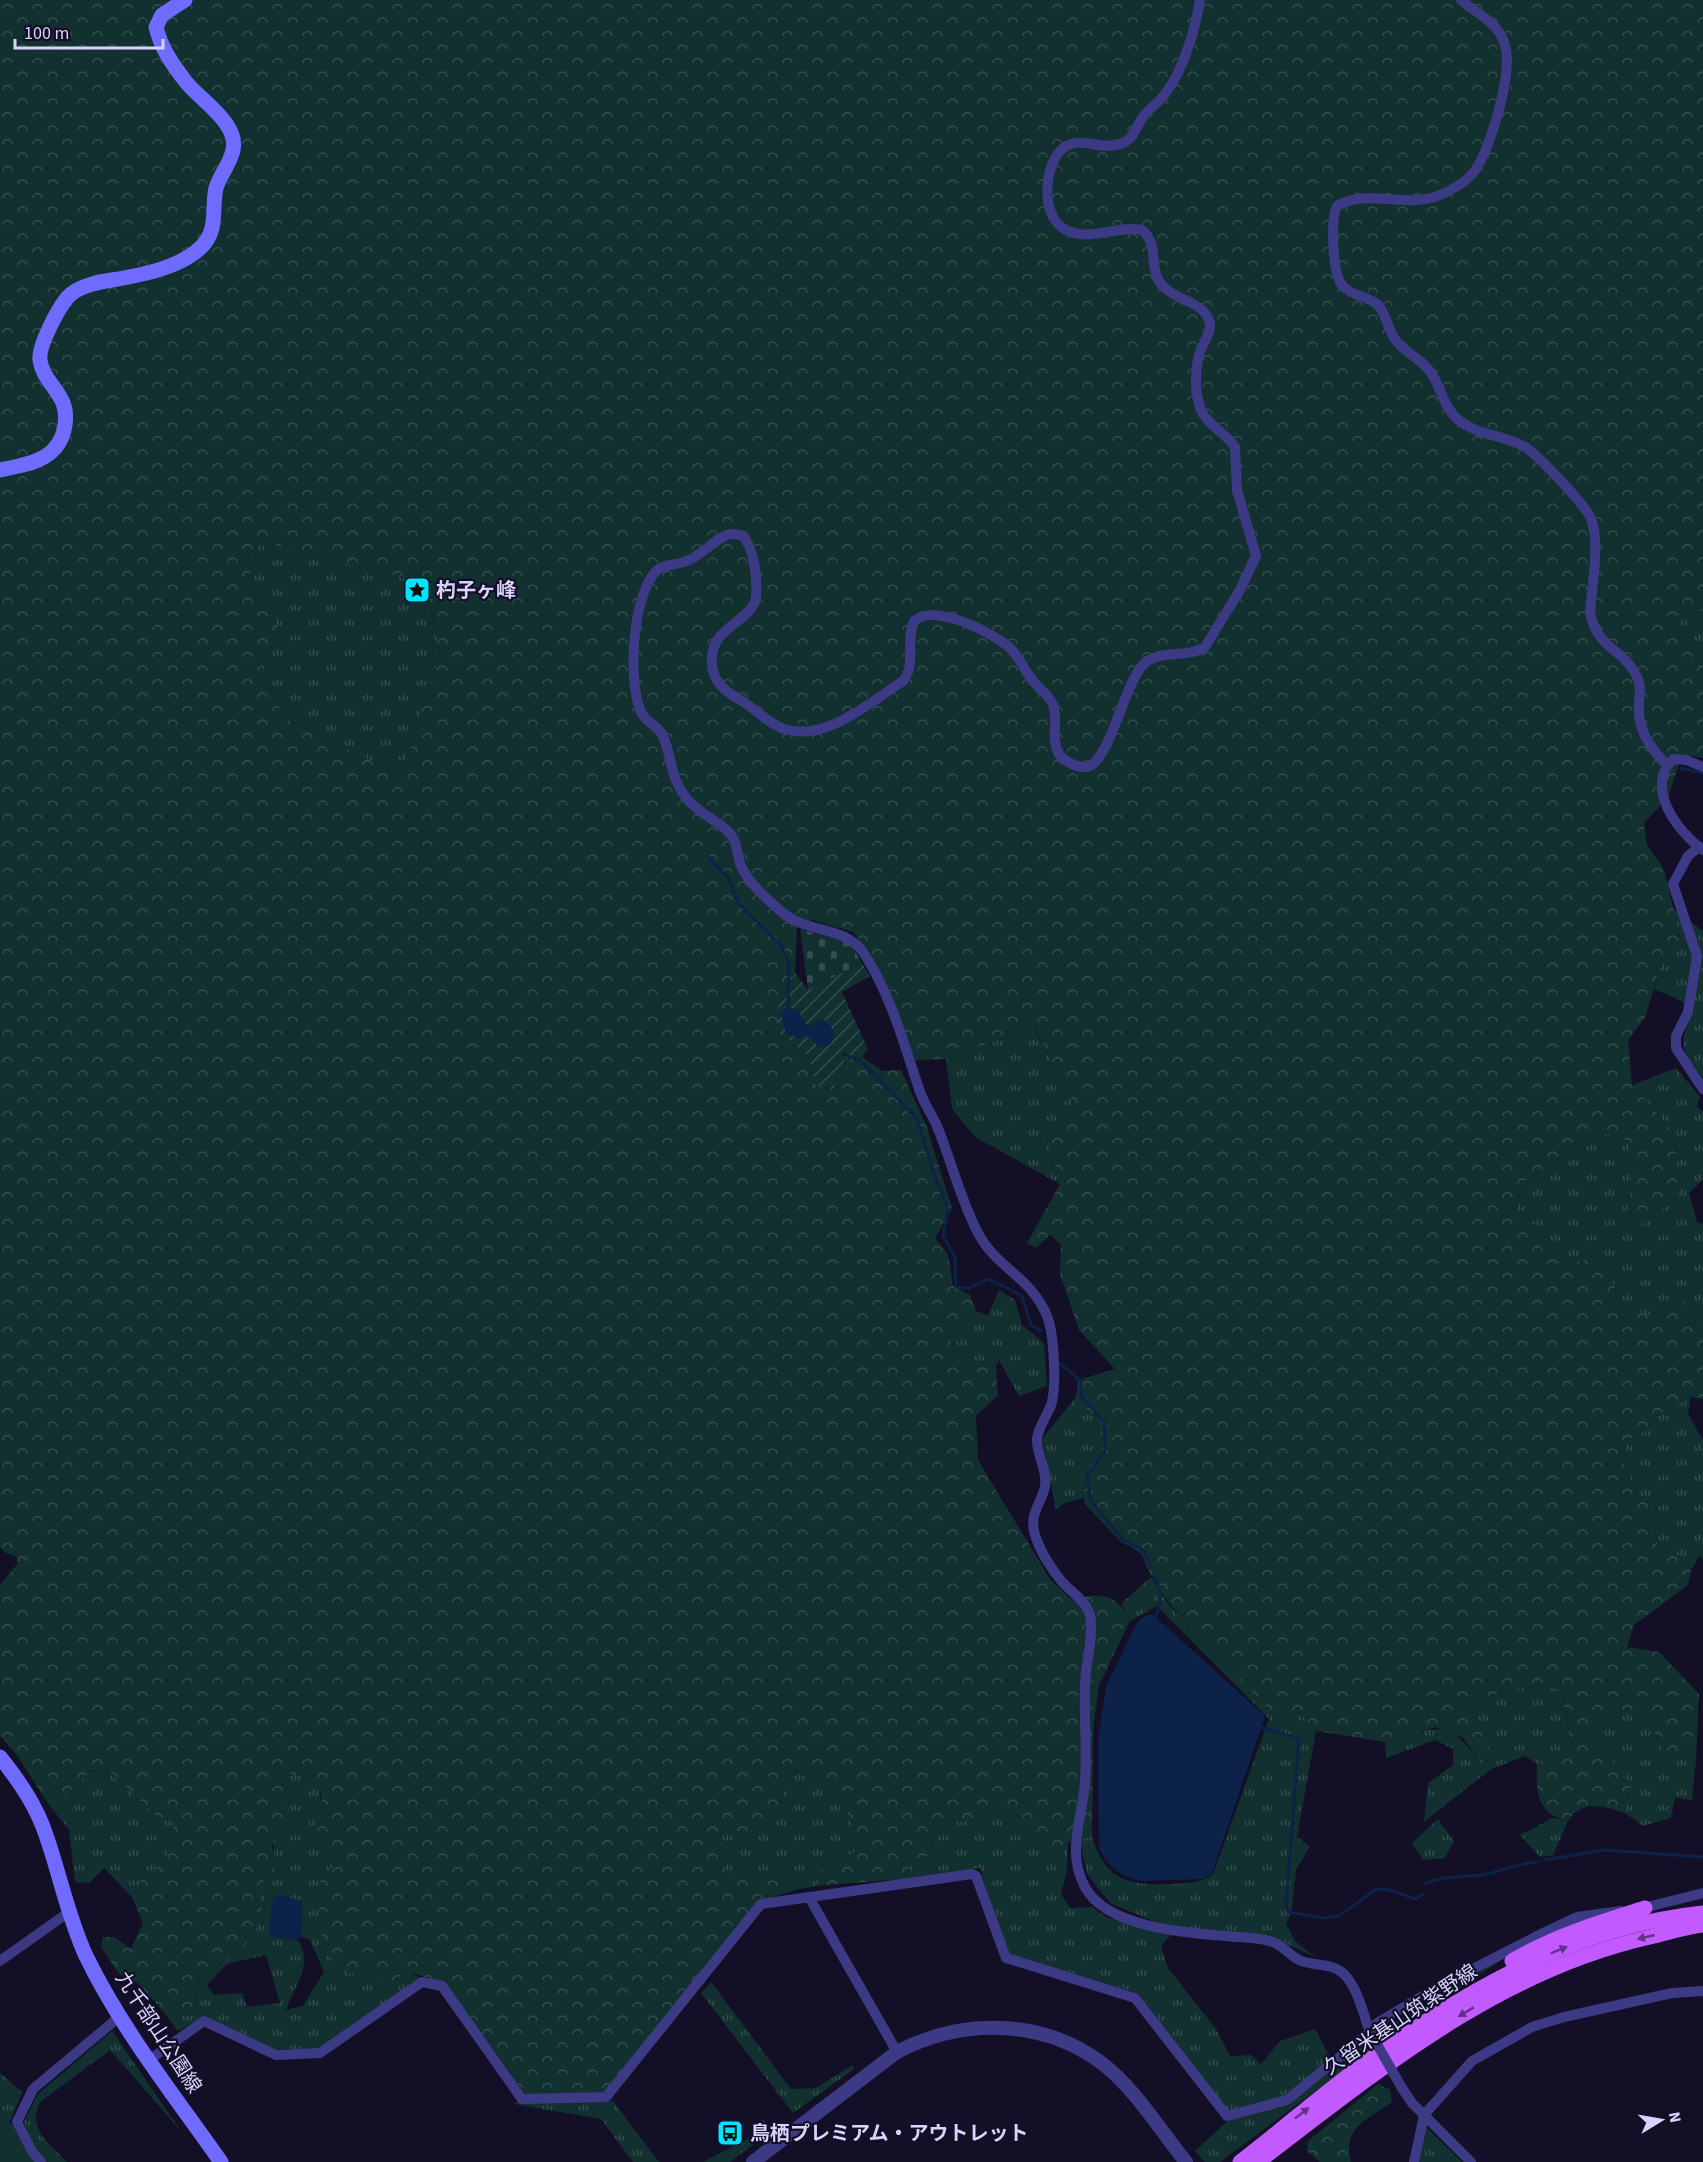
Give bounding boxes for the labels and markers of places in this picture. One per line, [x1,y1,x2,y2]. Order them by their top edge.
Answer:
place icon: 杓子ヶ峰 [402,575,432,605]
place label: 杓子ヶ峰 [436,577,516,605]
bus stop icon: 鳥栖プレミアム・アウトレット [715,2118,745,2148]
place label: 鳥栖プレミアム・アウトレット [750,2120,1029,2148]

